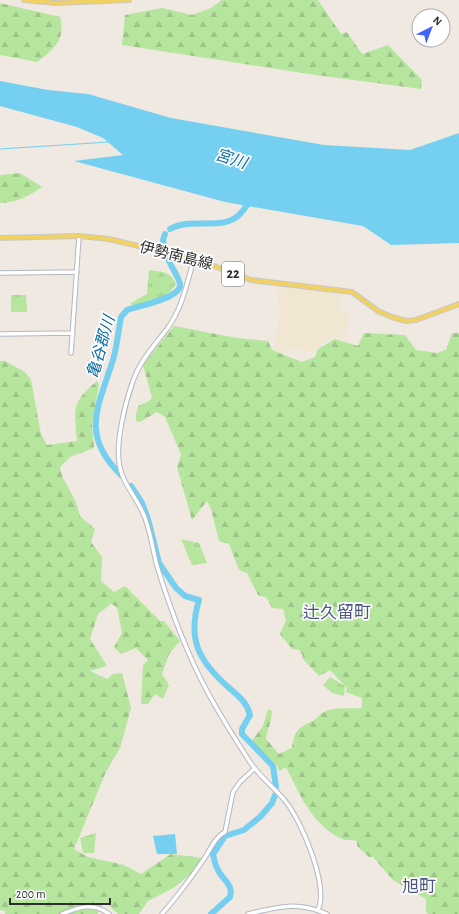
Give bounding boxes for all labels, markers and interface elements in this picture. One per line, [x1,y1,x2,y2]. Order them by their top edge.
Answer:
north arrow [411,8,451,48]
text: N [431,14,444,28]
water label: 宮川 [213,145,251,172]
street label: 伊勢南島線 [138,239,214,272]
road number: 22 [222,262,244,286]
water label: 亀谷郡川 [84,312,118,380]
district label: 辻久留町 [303,603,371,621]
district label: 旭町 [402,878,436,895]
scale bar [10,880,110,906]
text: 200 m [16,888,46,900]

